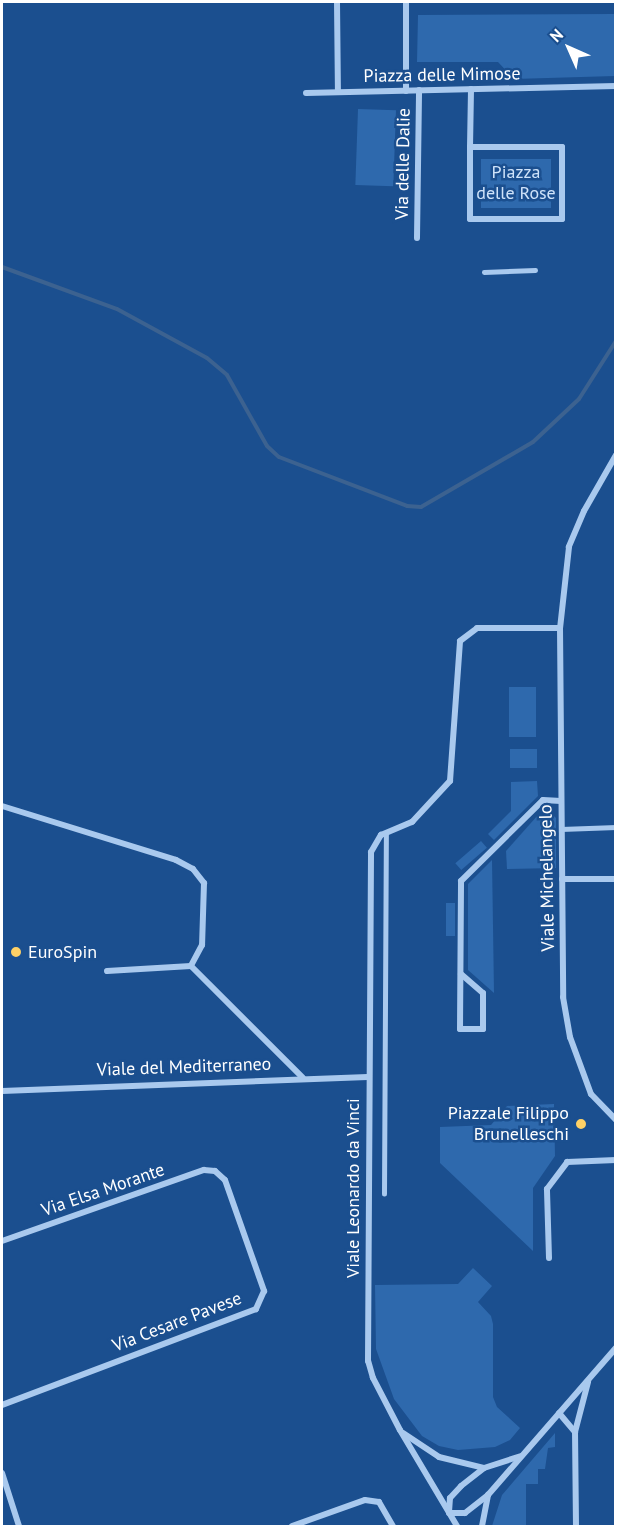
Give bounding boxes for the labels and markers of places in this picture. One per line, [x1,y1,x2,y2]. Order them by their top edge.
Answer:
place label: EuroSpin [28,941,97,963]
marker: EuroSpin [9,945,23,959]
place label: Piazzale Filippo Brunelleschi [448,1103,569,1146]
marker: Piazzale Filippo Brunelleschi [574,1117,588,1131]

